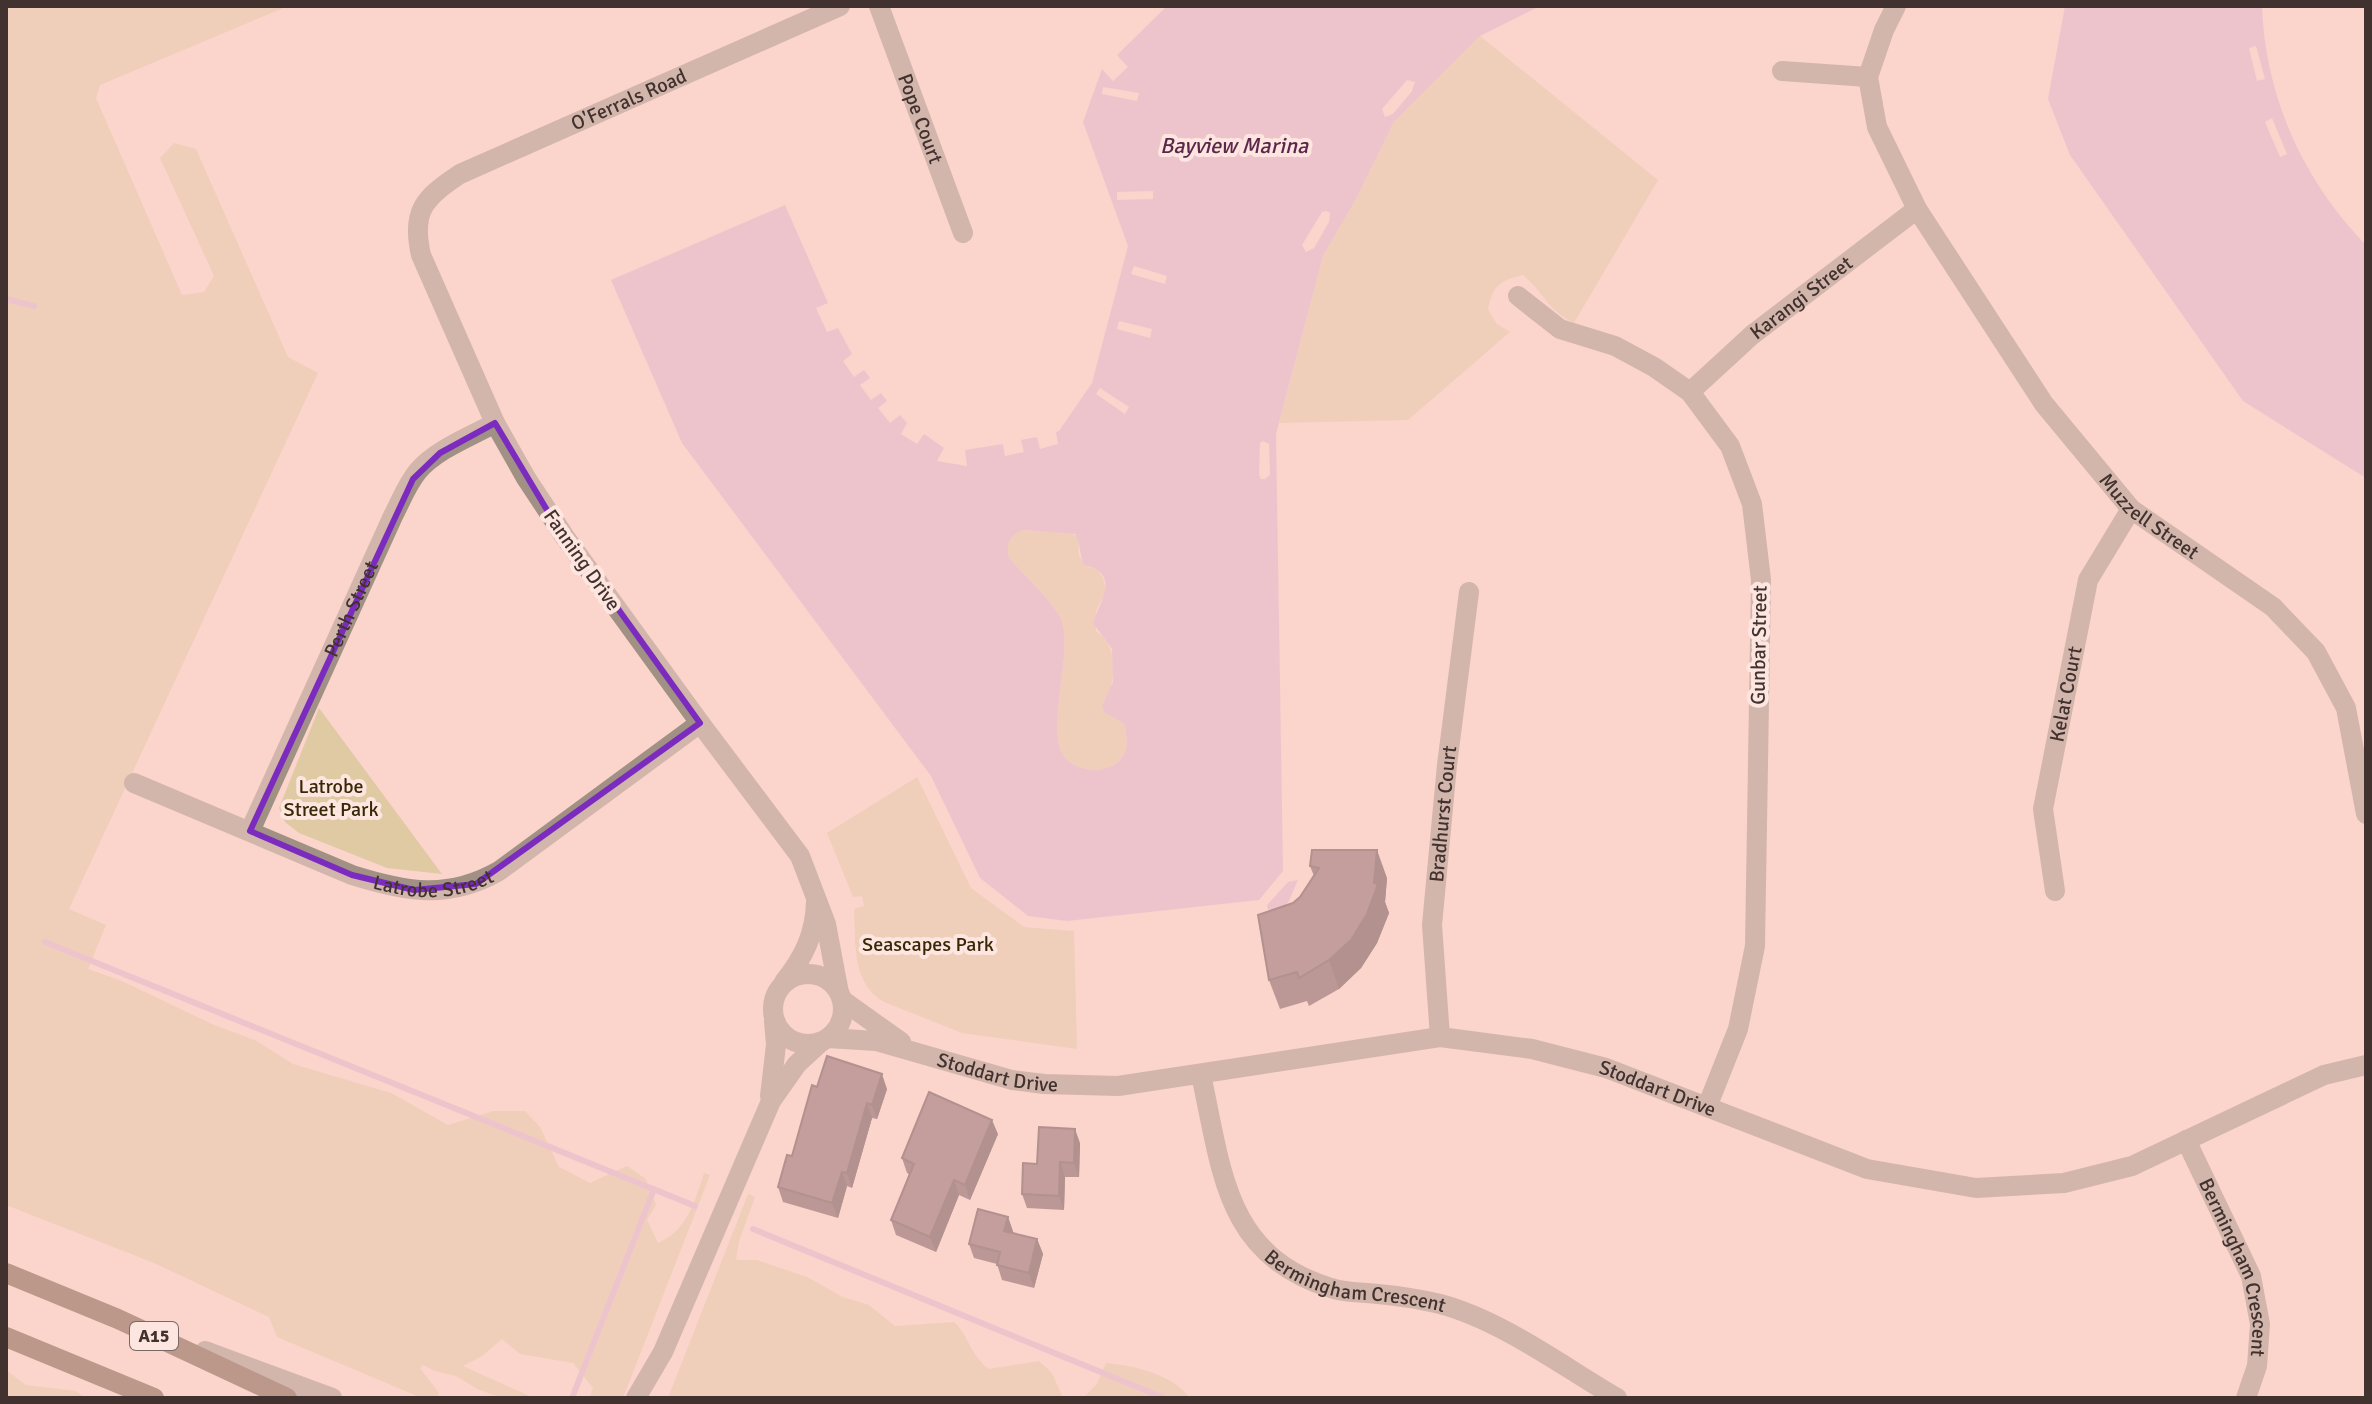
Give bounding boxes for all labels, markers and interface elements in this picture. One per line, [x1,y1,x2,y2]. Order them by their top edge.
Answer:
street label: O'Ferrals Road [567,63,690,136]
street label: Pope Court [893,70,949,167]
water label: Bayview Marina [1160,132,1309,159]
street label: Karangi Street [1745,250,1857,345]
street label: Muzzell Street [2094,468,2204,565]
street label: Fanning Drive [538,505,626,615]
street label: Perth Street [318,557,384,661]
street label: Gunbar Street [1745,585,1773,705]
street label: Kelat Court [2044,644,2087,744]
street label: Bradhurst Court [1424,744,1462,883]
park label: Latrobe Street Park [284,774,378,822]
street label: Latrobe Street [371,864,497,903]
park label: Seascapes Park [862,932,994,957]
street label: Stoddart Drive [934,1047,1058,1097]
street label: Stoddart Drive [1597,1054,1720,1122]
street label: Bermingham Crescent [2194,1174,2273,1358]
street label: Bermingham Crescent [1259,1244,1449,1318]
road number: A15 [130,1322,178,1350]

